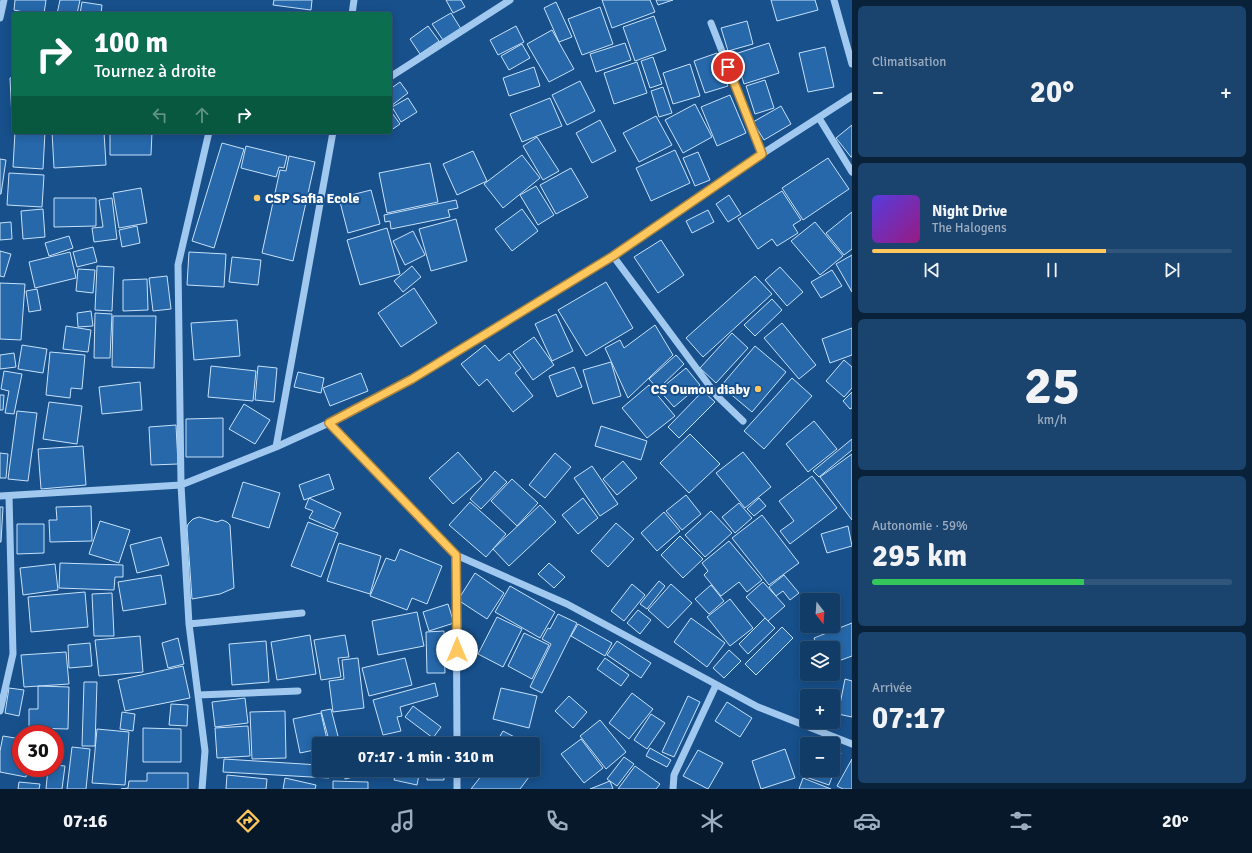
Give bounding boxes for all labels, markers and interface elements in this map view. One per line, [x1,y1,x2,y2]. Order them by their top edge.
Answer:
text: 100 m [94,26,168,60]
icon: right [28,28,80,80]
pin [711,50,745,84]
text: Climatisation [872,54,946,70]
icon: arrive [717,56,739,78]
text: Tournez à droite [94,60,216,82]
text: 20° [1030,74,1074,111]
text: − [872,79,884,106]
text: + [1220,79,1232,106]
icon: left [149,104,171,126]
icon: ahead [191,104,213,126]
icon: right [233,104,255,126]
place label: CSP Safia Ecole [265,190,359,207]
marker: CSP Safia Ecole [252,193,262,203]
text: Night Drive [932,202,1007,220]
text: The Halogens [932,220,1007,236]
icon: previous [921,259,943,281]
icon: pause [1041,259,1063,281]
icon: next [1161,259,1183,281]
text: 25 [1024,354,1080,418]
place label: CS Oumou diaby [651,381,750,398]
marker: CS Oumou diaby [753,384,763,394]
text: km/h [1037,412,1067,428]
text: Autonomie · 59% [872,518,968,534]
text: 295 km [872,538,967,575]
north arrow [800,593,840,633]
map controls [800,593,840,777]
position arrow [436,629,478,671]
button: layers [800,641,840,681]
text: Arrivée [872,680,912,696]
button: + [800,689,840,729]
text: 07:17 [872,700,946,737]
speed limit sign: 30 [12,725,64,777]
button: − [800,737,840,777]
text: 07:17 · 1 min · 310 m [358,748,494,766]
icon: directions [234,807,262,835]
icon: music [389,807,417,835]
icon: phone [543,807,571,835]
icon: climate [698,807,726,835]
icon: car [853,807,881,835]
icon: filters [1007,807,1035,835]
text: 07:16 [63,810,108,832]
text: 20° [1162,810,1189,832]

